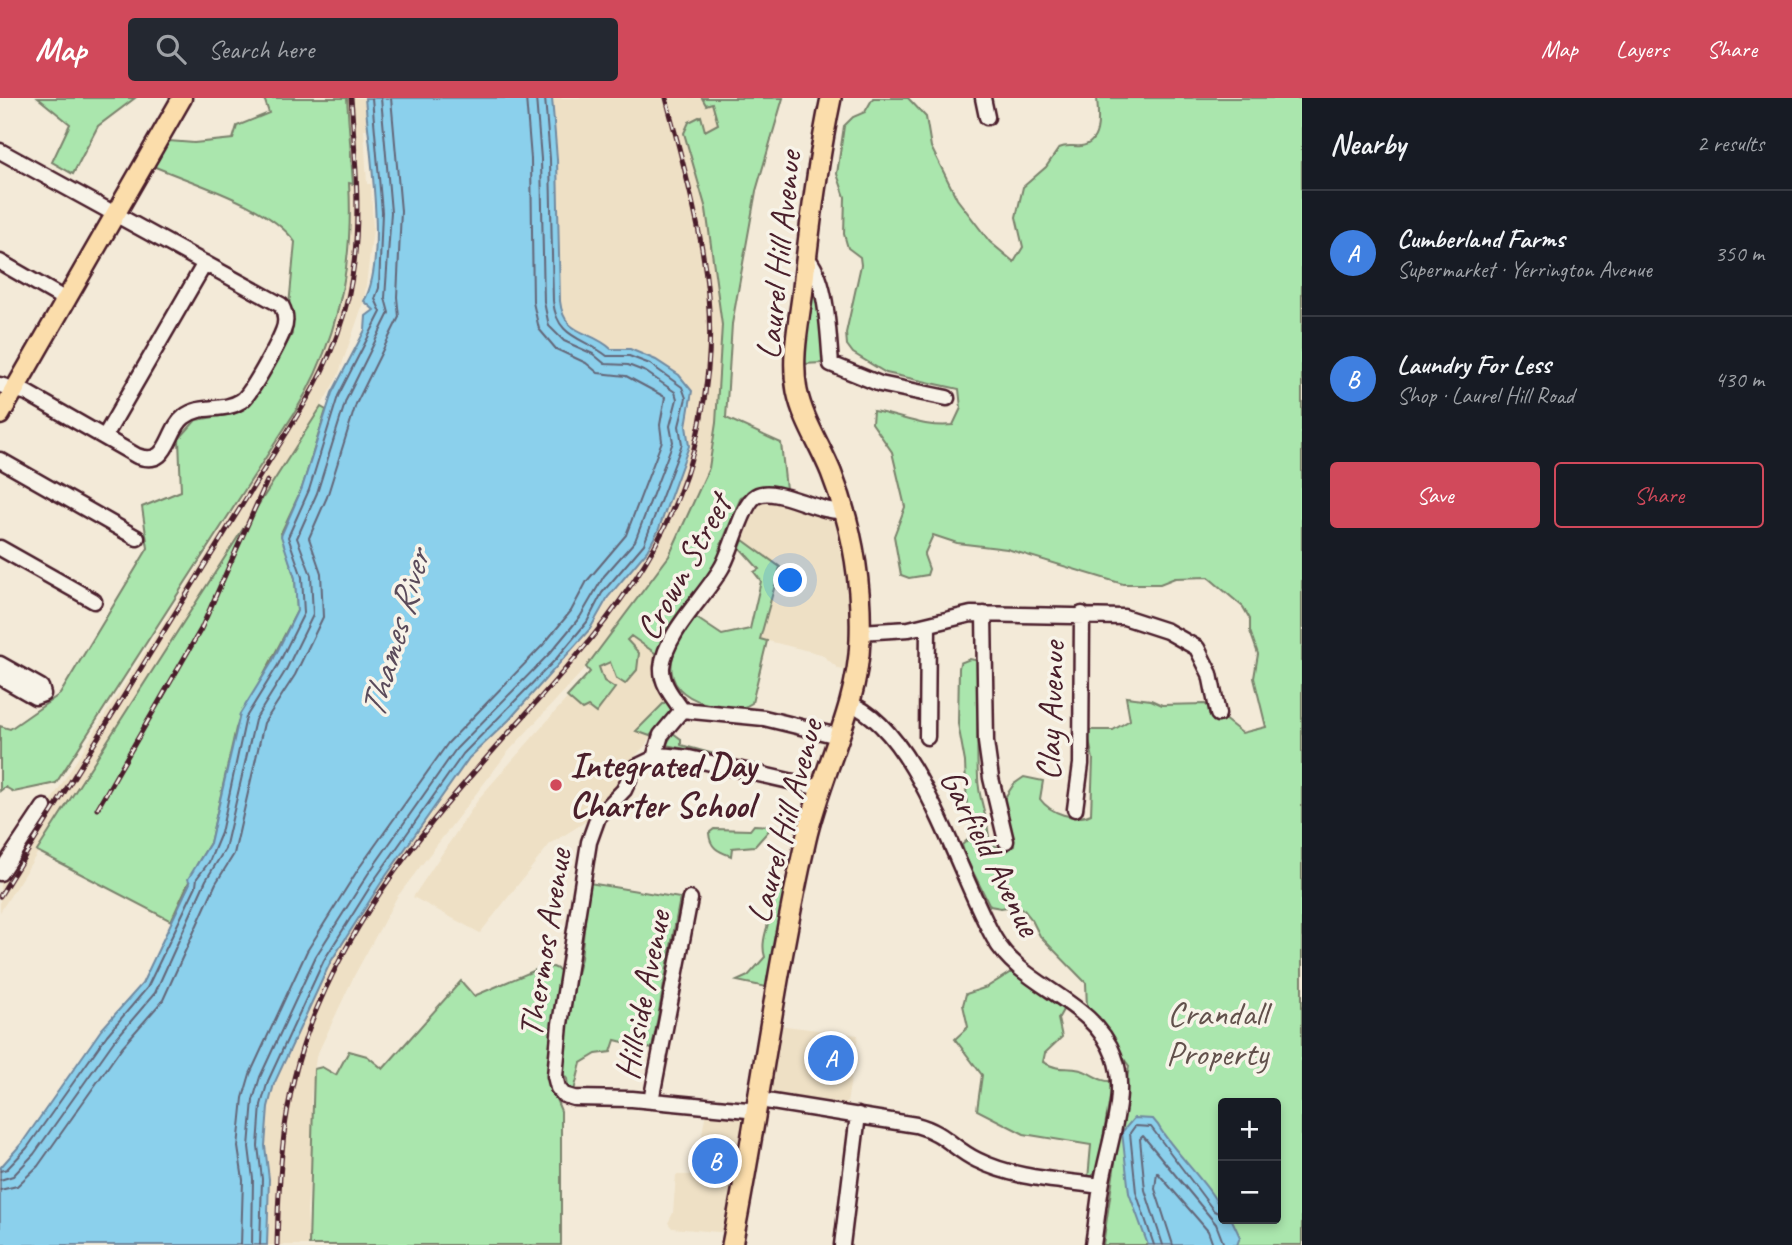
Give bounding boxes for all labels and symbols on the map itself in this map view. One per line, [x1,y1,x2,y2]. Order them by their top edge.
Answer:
street label: Laurel Hill Avenue [745,146,812,361]
street label: Crown Street [625,483,744,648]
water label: Thames River [348,540,442,723]
your location [773,563,807,597]
street label: Clay Avenue [1026,638,1076,781]
street label: Laurel Hill Avenue [736,712,834,928]
place label: Integrated Day Charter School [570,743,760,828]
street label: Garfield Avenue [929,761,1053,945]
marker: Integrated Day Charter School [548,777,564,793]
street label: Thermos Avenue [507,843,582,1040]
street label: Hillside Avenue [604,904,681,1083]
park label: Crandall Property [1166,991,1273,1076]
pin: A [808,1032,854,1084]
pin: B [692,1135,738,1187]

